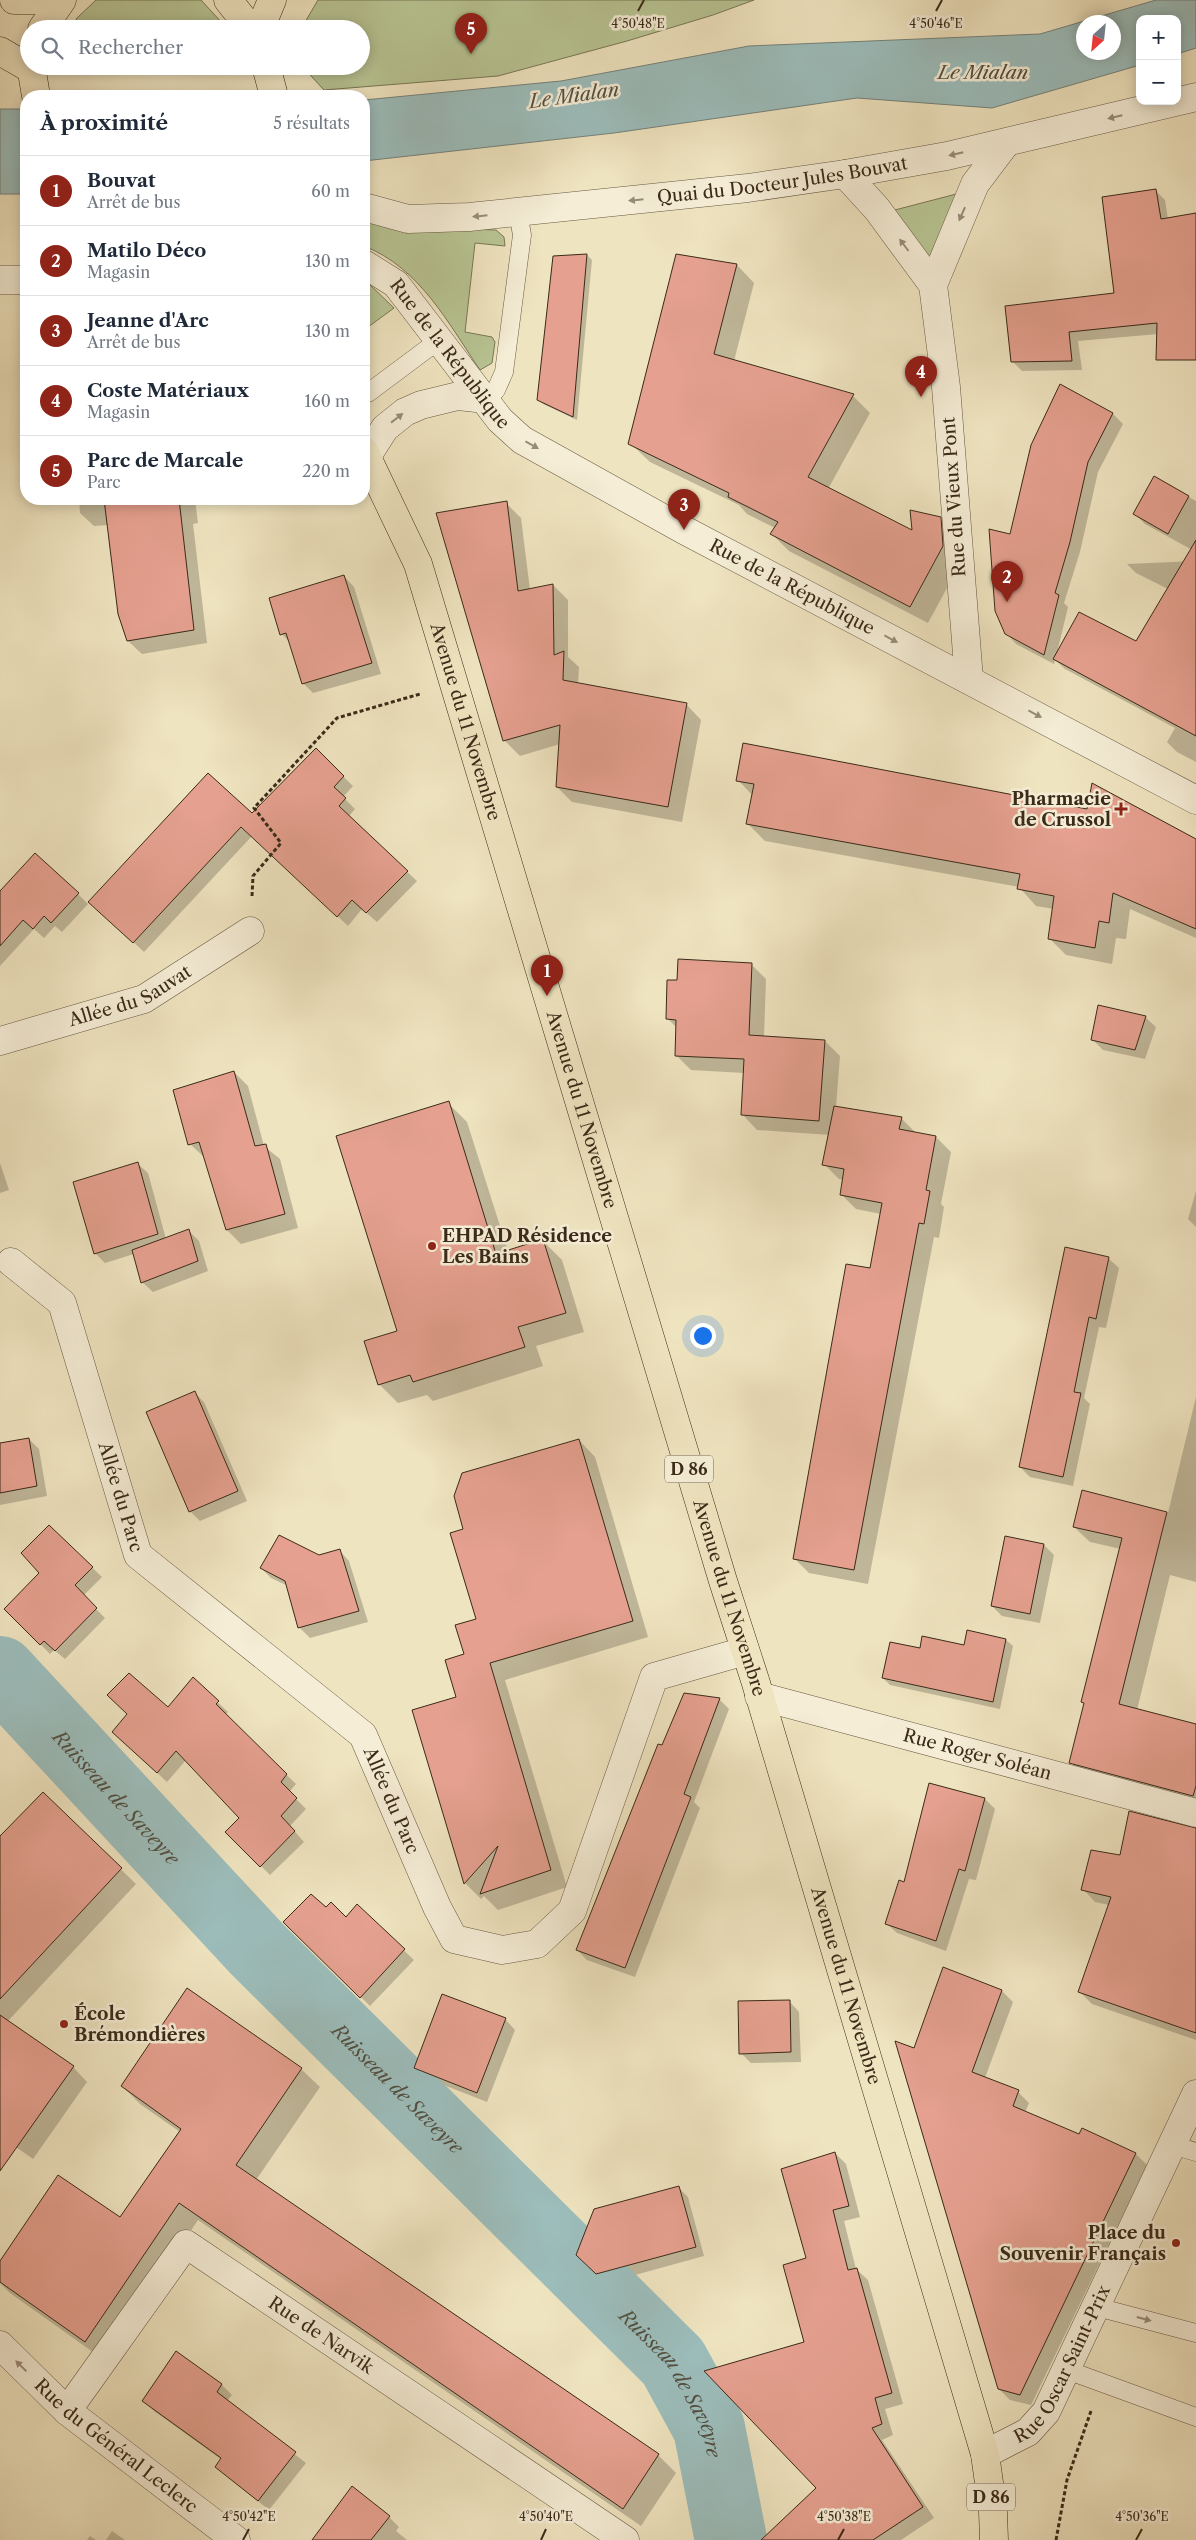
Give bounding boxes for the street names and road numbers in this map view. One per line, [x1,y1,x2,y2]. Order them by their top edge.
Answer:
street label: Quai du Docteur Jules Bouvat [656,152,910,208]
street label: Rue de la République [385,274,514,434]
street label: Rue du Vieux Pont [937,416,971,578]
street label: Rue de la République [706,534,878,639]
street label: Avenue du 11 Novembre [425,619,505,823]
street label: Allée du Sauvat [65,960,196,1032]
street label: Avenue du 11 Novembre [541,1007,622,1211]
street label: Allée du Parc [93,1438,147,1555]
road number: D 86 [665,1456,713,1482]
street label: Avenue du 11 Novembre [688,1496,770,1699]
street label: Rue Roger Soléan [901,1724,1054,1785]
street label: Allée du Parc [358,1743,424,1857]
street label: Avenue du 11 Novembre [806,1883,886,2087]
street label: Rue Oscar Saint-Prix [1010,2281,1115,2448]
street label: Rue de Narvik [264,2292,379,2379]
street label: Rue du Général Leclerc [30,2374,202,2518]
road number: D 86 [967,2484,1015,2510]

